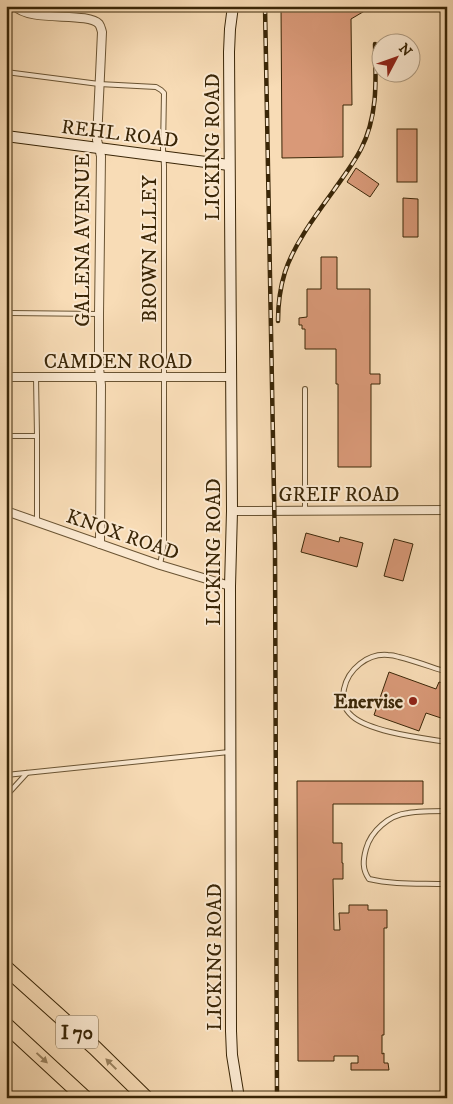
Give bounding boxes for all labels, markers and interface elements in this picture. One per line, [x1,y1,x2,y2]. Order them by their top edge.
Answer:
north arrow [370,32,420,82]
text: N [394,40,416,61]
street label: LICKING ROAD [201,73,226,221]
street label: REHL ROAD [60,115,180,154]
street label: GALENA AVENUE [71,153,96,327]
street label: BROWN ALLEY [138,175,163,322]
street label: CAMDEN ROAD [44,350,192,375]
street label: LICKING ROAD [202,478,227,626]
street label: GREIF ROAD [278,483,400,508]
street label: KNOX ROAD [63,504,182,566]
place label: Enervise [334,690,404,715]
marker: Enervise [407,695,419,707]
street label: LICKING ROAD [203,883,228,1031]
road number: I 70 [56,1016,98,1048]
one-way arrow [36,1052,48,1064]
one-way arrow [105,1058,117,1070]

